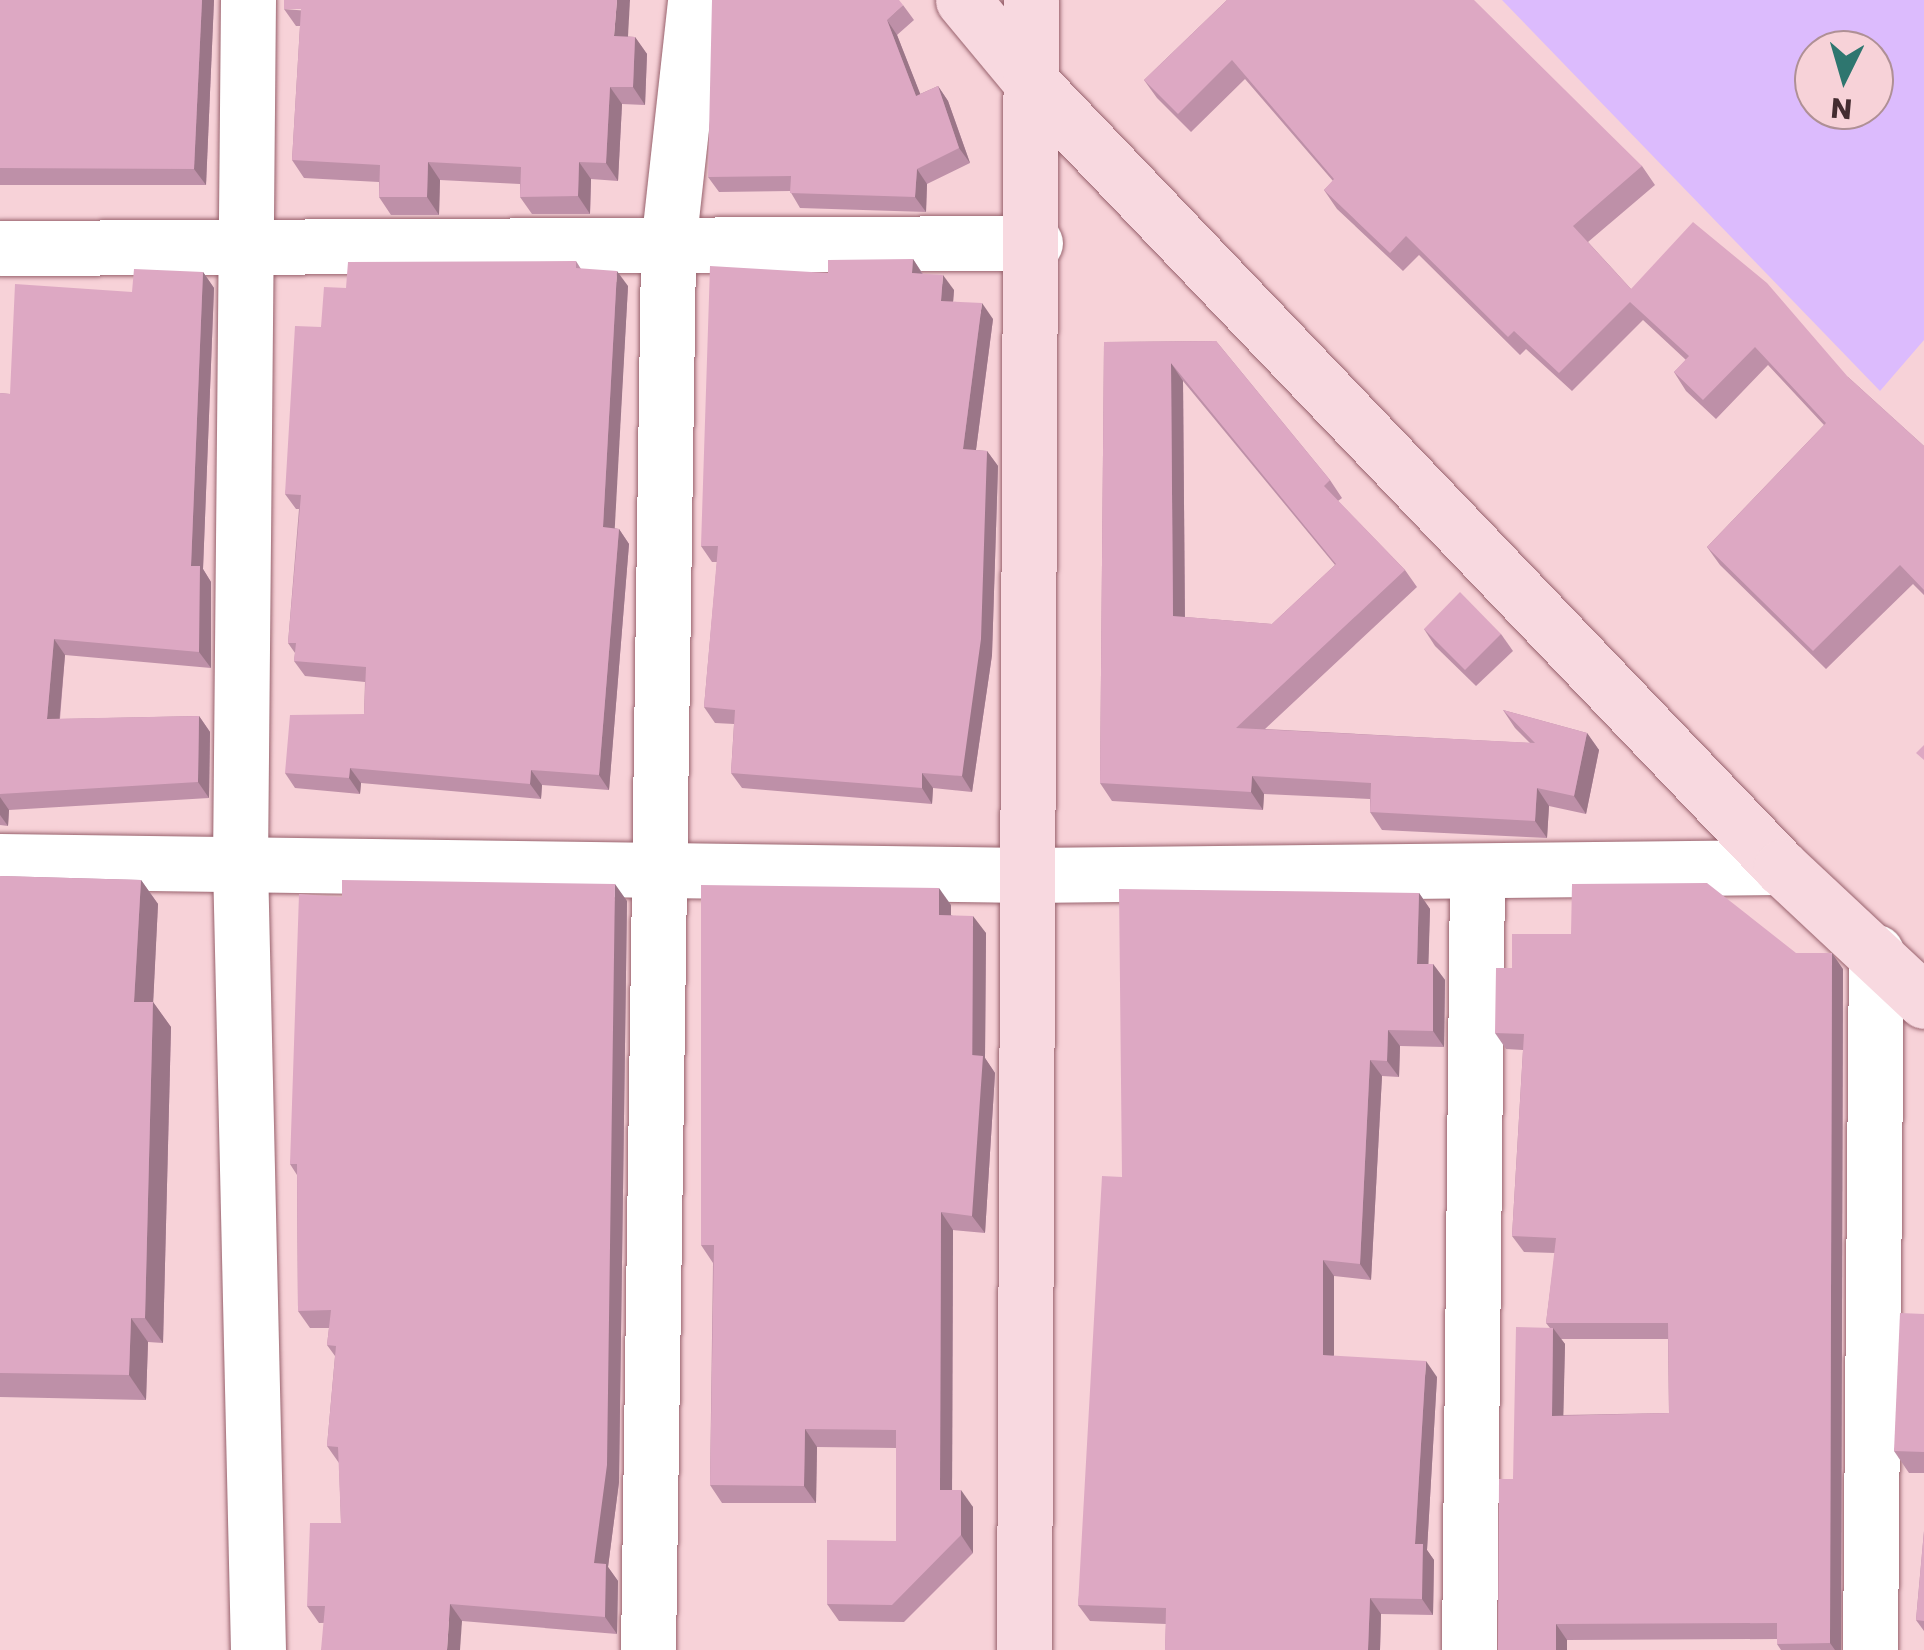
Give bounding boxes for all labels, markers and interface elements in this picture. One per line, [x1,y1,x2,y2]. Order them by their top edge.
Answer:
north arrow [1794,30,1894,130]
text: N [1829,88,1854,129]

